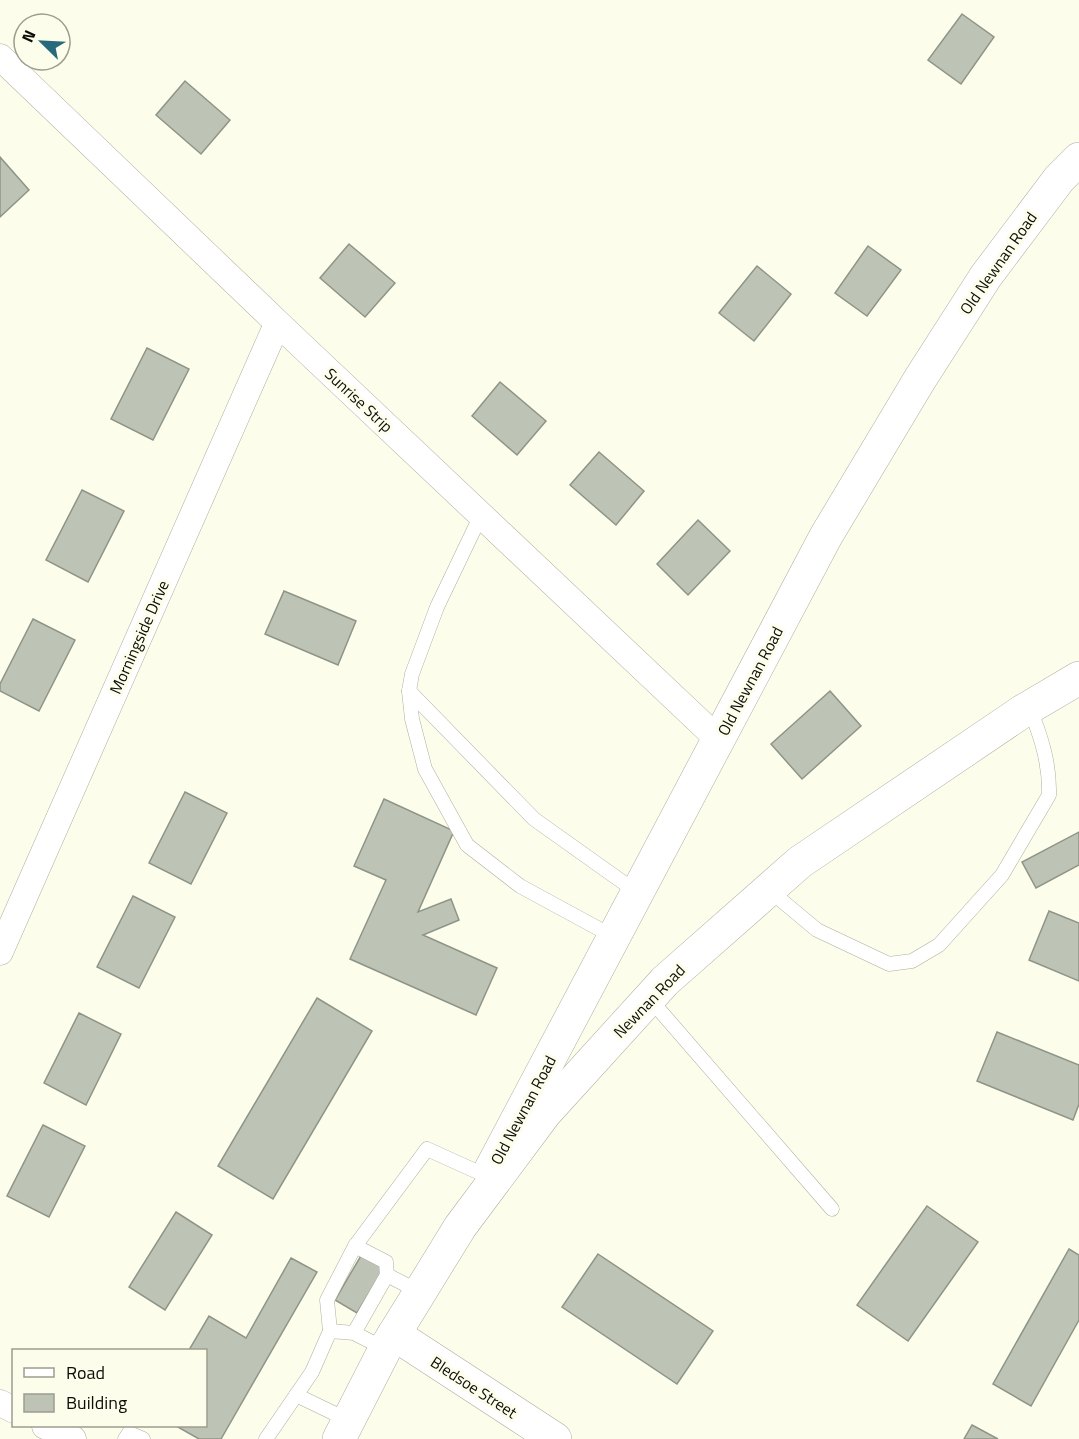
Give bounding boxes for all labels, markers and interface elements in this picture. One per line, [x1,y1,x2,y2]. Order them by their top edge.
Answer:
north arrow [12,12,72,72]
text: N [15,26,42,46]
street label: Old Newnan Road [954,207,1042,319]
street label: Sunrise Strip [320,362,398,438]
street label: Morningside Drive [103,576,175,698]
street label: Old Newnan Road [711,622,789,740]
street label: Newnan Road [608,959,690,1043]
street label: Old Newnan Road [484,1051,562,1169]
legend [12,1349,207,1427]
street label: Bledsoe Street [426,1350,522,1424]
text: Road [66,1359,105,1386]
text: Building [66,1389,127,1416]

